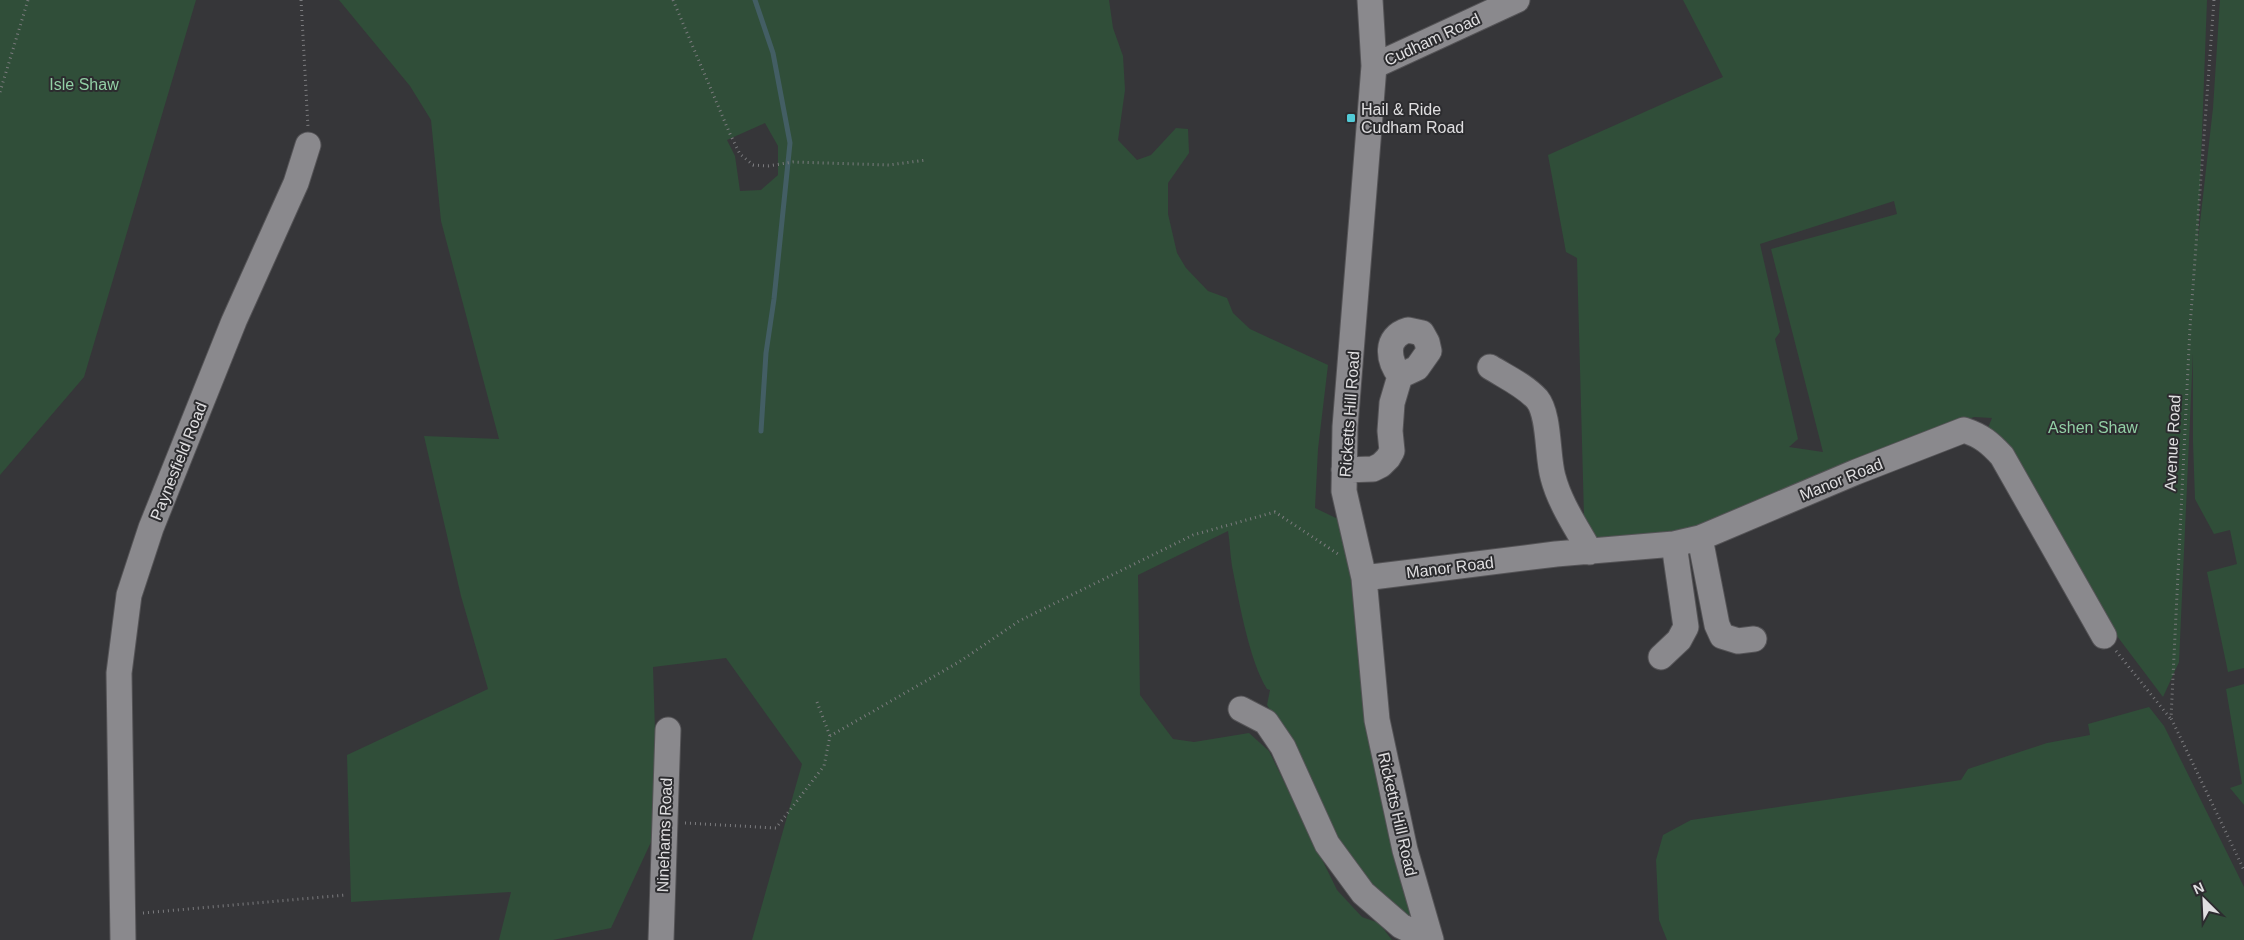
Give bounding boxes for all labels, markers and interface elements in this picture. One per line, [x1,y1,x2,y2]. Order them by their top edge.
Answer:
street label: Cudham Road [1382,10,1483,69]
park label: Isle Shaw [49,76,119,93]
place label: Hail & Ride Cudham Road [1361,101,1464,136]
marker: Hail & Ride Cudham Road [1345,112,1357,124]
street label: Ricketts Hill Road [1337,350,1362,478]
street label: Avenue Road [2161,394,2184,492]
street label: Paynesfield Road [147,400,210,523]
park label: Ashen Shaw [2048,419,2138,436]
street label: Manor Road [1797,455,1885,504]
street label: Manor Road [1405,554,1495,581]
street label: Ricketts Hill Road [1375,751,1420,878]
street label: Ninehams Road [654,777,675,893]
north arrow [2179,875,2229,925]
text: N [2191,879,2207,897]

